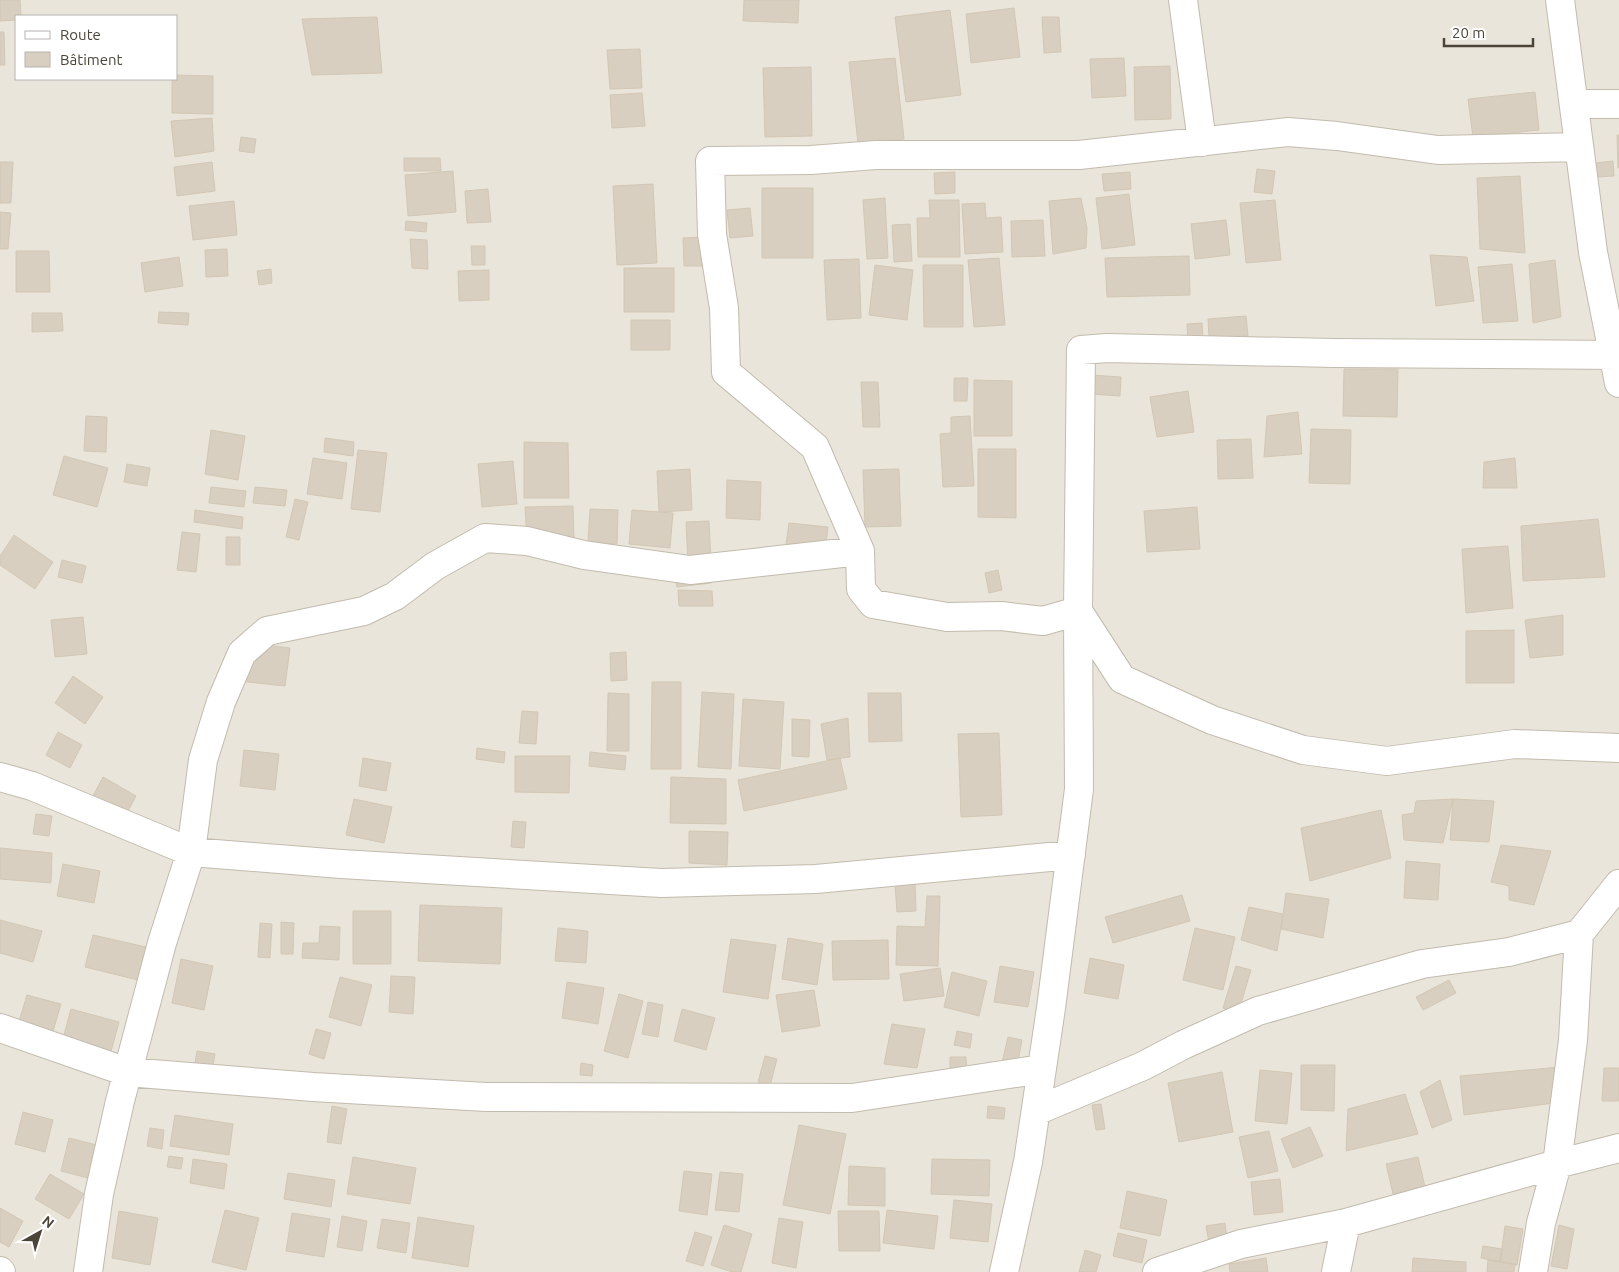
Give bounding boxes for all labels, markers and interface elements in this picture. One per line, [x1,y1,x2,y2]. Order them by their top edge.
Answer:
legend [15,15,178,80]
scale bar [1444,15,1533,47]
text: 20 m [1452,24,1485,41]
text: Route [60,26,101,43]
text: Bâtiment [60,51,123,68]
north arrow [15,1207,65,1257]
text: N [39,1212,57,1231]

